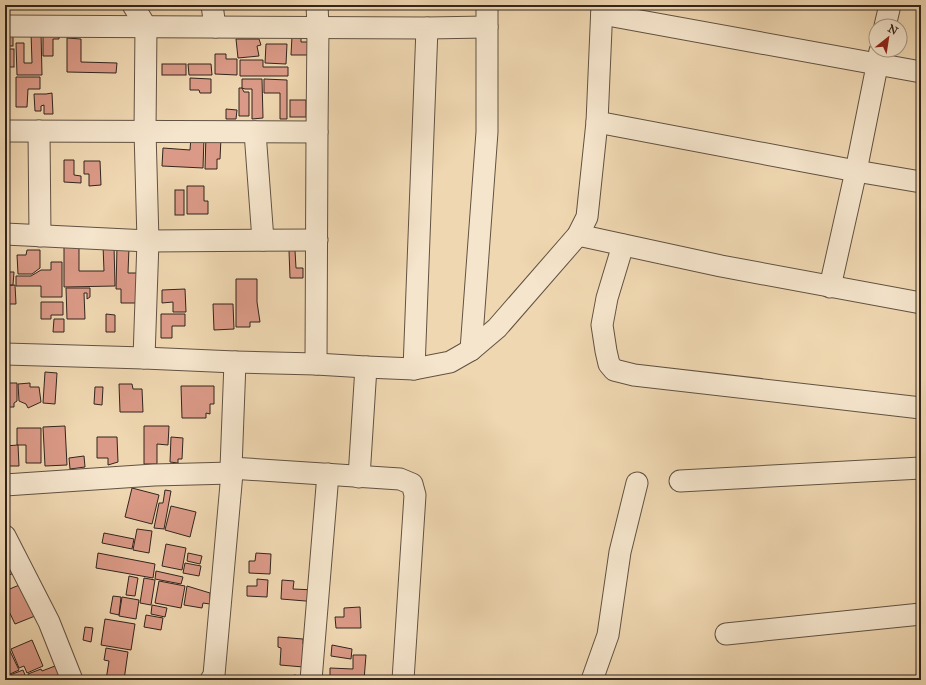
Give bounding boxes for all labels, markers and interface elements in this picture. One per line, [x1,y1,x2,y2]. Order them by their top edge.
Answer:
north arrow [868,18,908,58]
text: N [885,22,901,38]

